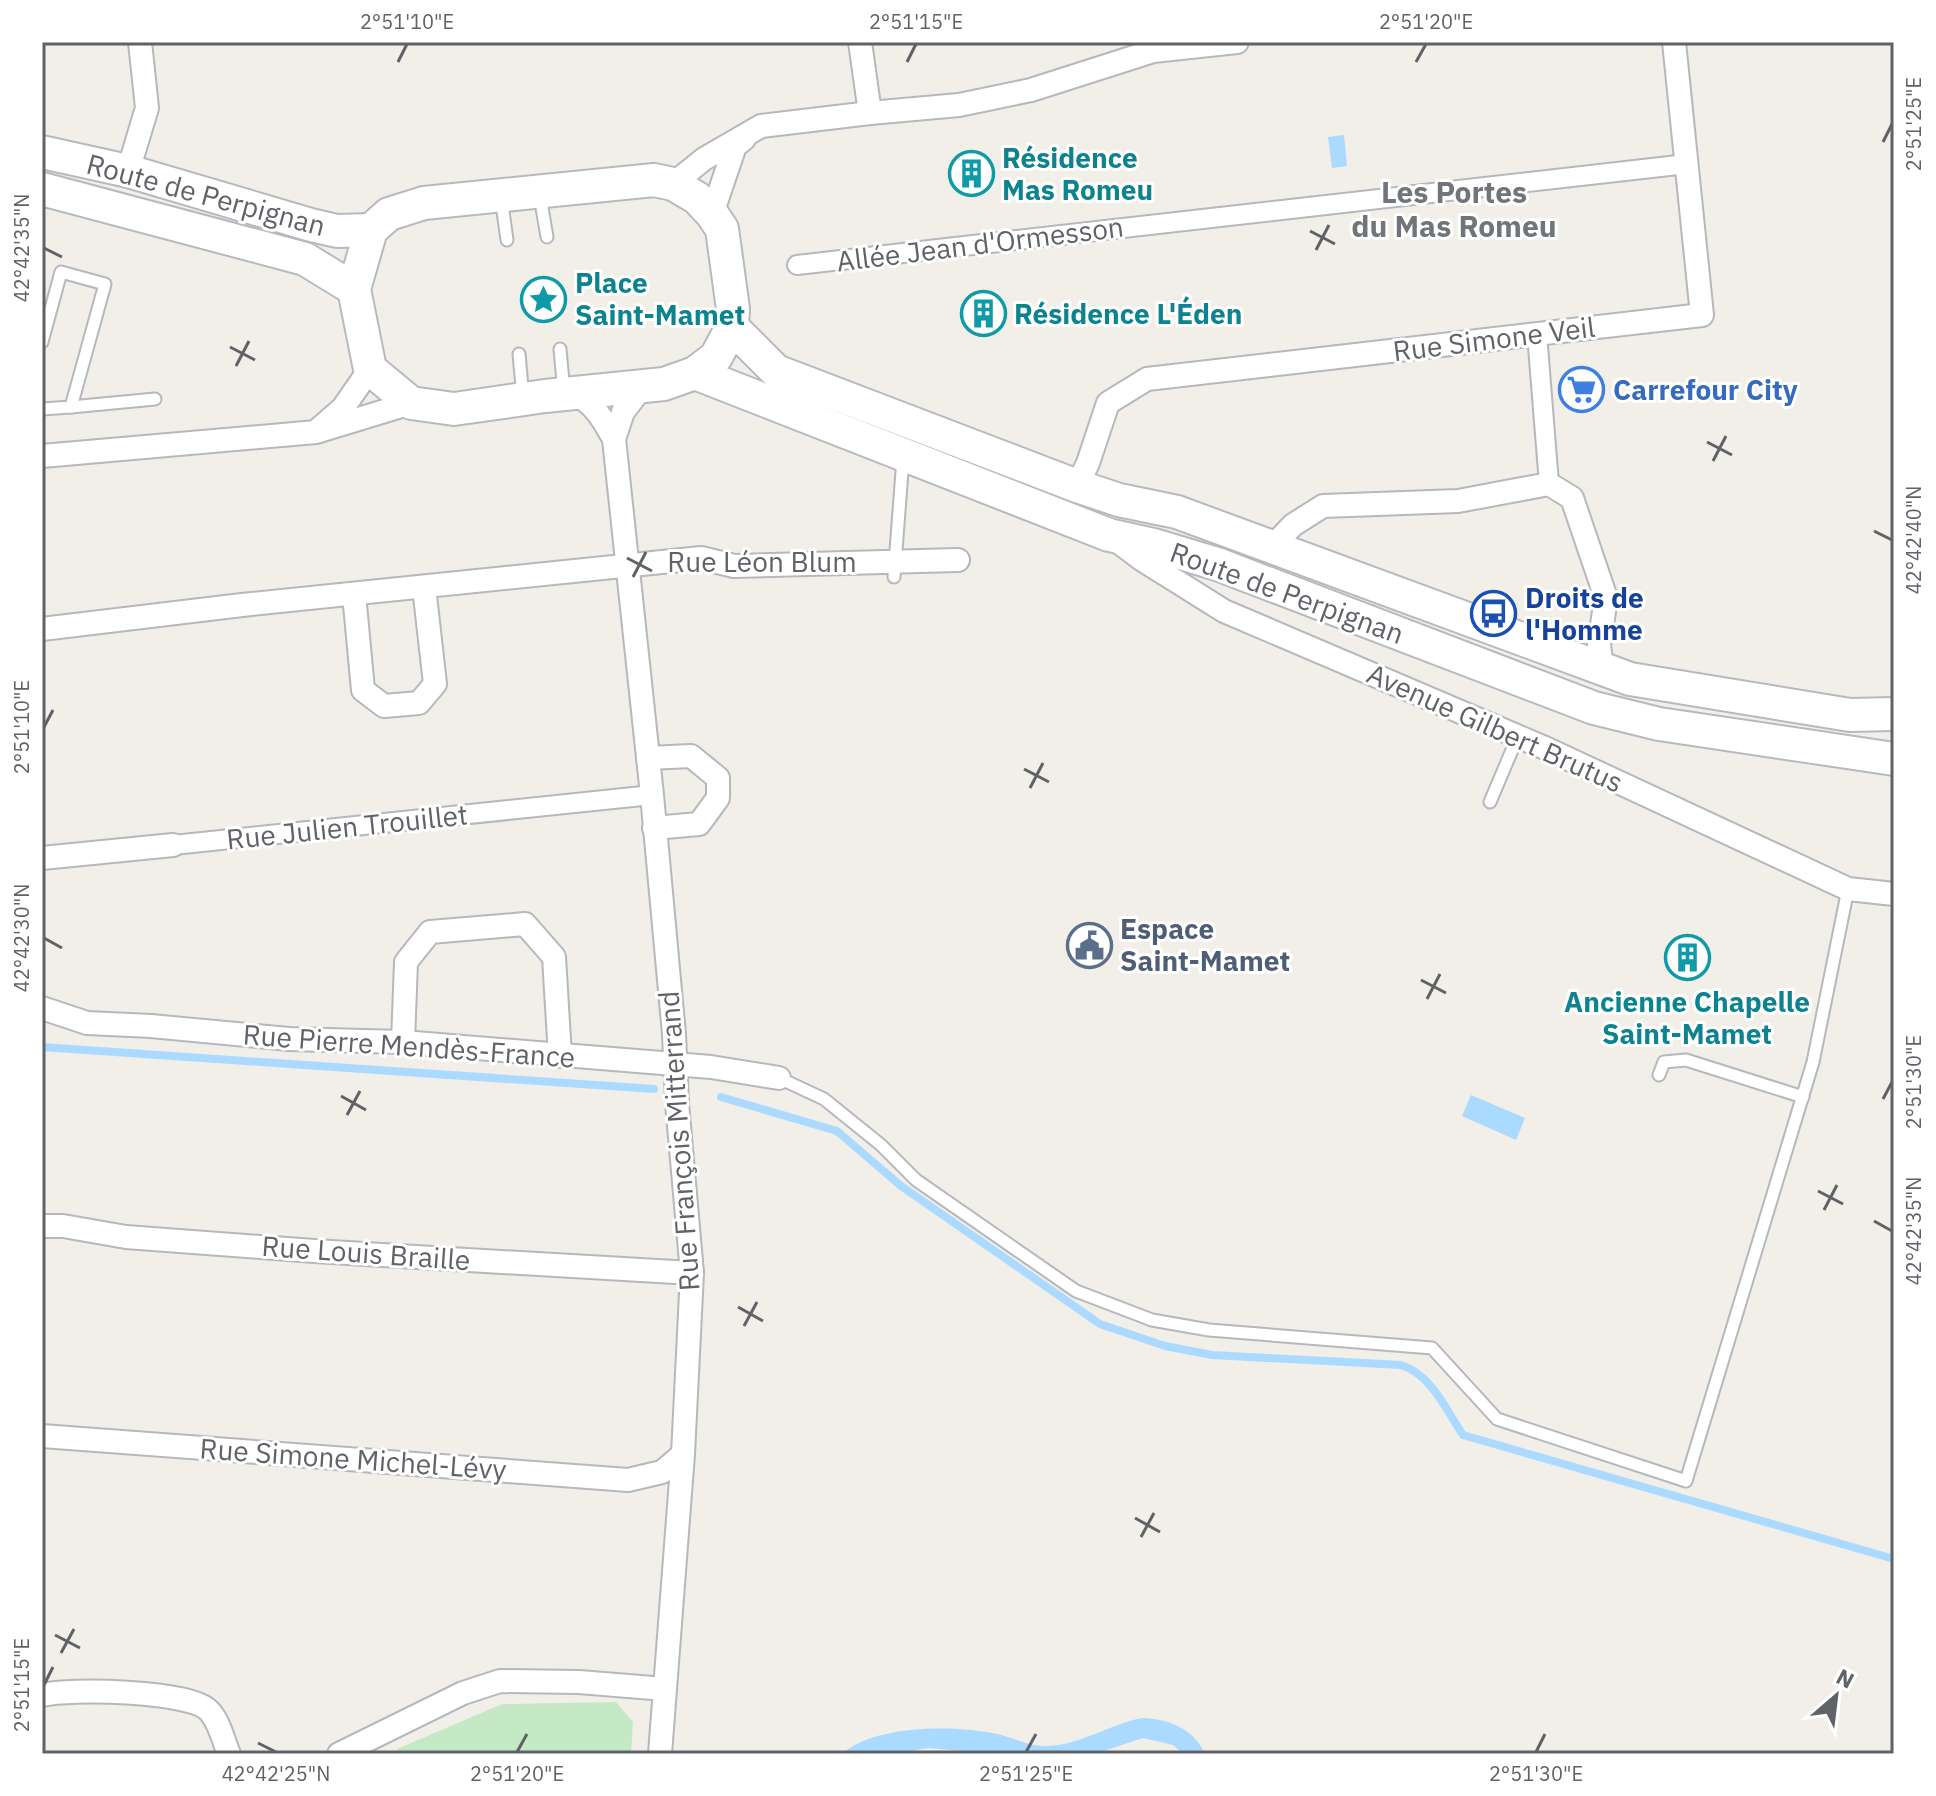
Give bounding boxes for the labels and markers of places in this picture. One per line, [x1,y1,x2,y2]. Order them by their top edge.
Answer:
place label: Résidence Mas Romeu [1002,139,1153,208]
building icon: Résidence Mas Romeu [947,150,995,198]
place label: Place Saint-Mamet [575,264,745,333]
place icon: Place Saint-Mamet [520,275,568,323]
building icon: Résidence L'Éden [959,290,1007,338]
place label: Résidence L'Éden [1014,295,1242,332]
supermarket icon: Carrefour City [1558,366,1606,414]
place label: Carrefour City [1613,371,1798,408]
place label: Droits de l'Homme [1525,579,1644,648]
bus stop icon: Droits de l'Homme [1470,590,1518,638]
place label: Espace Saint-Mamet [1120,910,1290,979]
public building icon: Espace Saint-Mamet [1065,921,1113,969]
building icon: Ancienne Chapelle Saint-Mamet [1663,933,1711,981]
place label: Ancienne Chapelle Saint-Mamet [1564,983,1810,1052]

